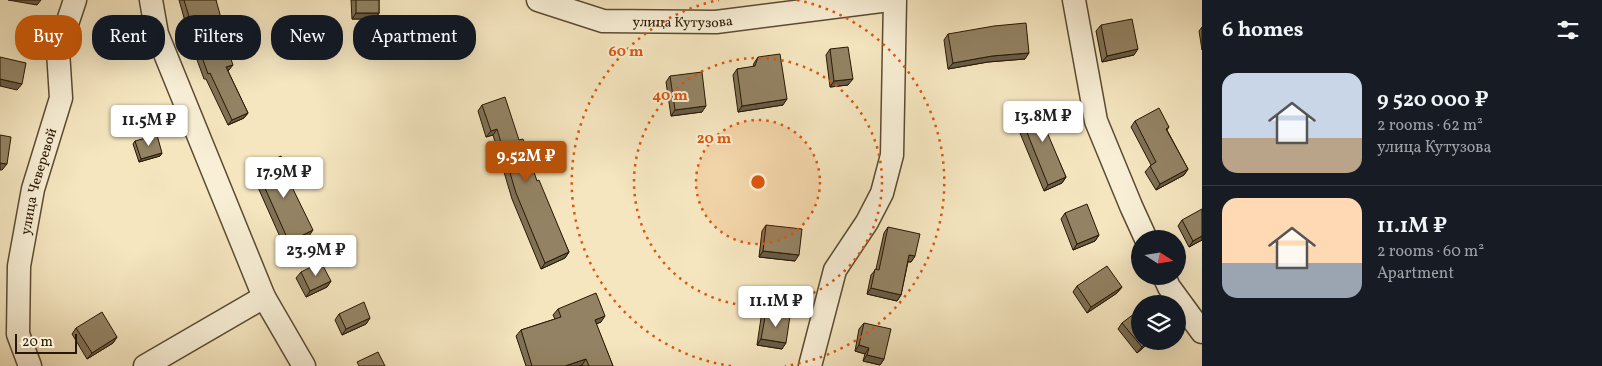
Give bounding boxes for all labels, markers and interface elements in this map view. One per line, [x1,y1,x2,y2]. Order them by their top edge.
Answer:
street label: улица Кутузова [632,12,734,33]
chip: Buy [15,15,82,60]
chip: Rent [92,15,165,60]
chip: Filters [175,15,261,60]
chip: New [271,15,343,60]
chip: Apartment [353,15,476,60]
text: 6 homes [1222,16,1303,45]
icon: filters [1554,16,1582,44]
text: 60 m [609,42,644,63]
text: 40 m [652,86,688,107]
text: 9 520 000 ₽ [1377,86,1489,115]
icon: home [1262,93,1322,153]
pin: 13.8M ₽ [997,100,1089,143]
pin: 11.5M ₽ [103,104,195,147]
text: 13.8M ₽ [1014,106,1072,128]
text: 11.5M ₽ [122,110,176,132]
text: 2 rooms · 62 m² [1377,115,1483,137]
street label: улица Чеверевой [17,126,62,237]
text: 20 m [697,129,732,150]
text: улица Кутузова [1377,137,1491,159]
pin: 9.52M ₽ [480,140,572,183]
text: 9.52M ₽ [497,146,555,168]
pin: 17.9M ₽ [238,156,330,199]
text: 17.9M ₽ [256,162,312,184]
centre of rings [749,173,767,191]
text: 11.1M ₽ [1377,212,1447,241]
icon: home [1262,218,1322,278]
north arrow [1131,230,1186,285]
map controls [1131,230,1186,350]
pin: 23.9M ₽ [270,234,362,277]
text: 23.9M ₽ [286,240,346,262]
text: 2 rooms · 60 m² [1377,241,1484,263]
text: Apartment [1377,263,1454,285]
pin: 11.1M ₽ [730,286,822,328]
text: 11.1M ₽ [749,291,803,313]
button: layers [1131,295,1186,350]
scale bar [15,331,78,354]
text: 20 m [22,333,53,352]

